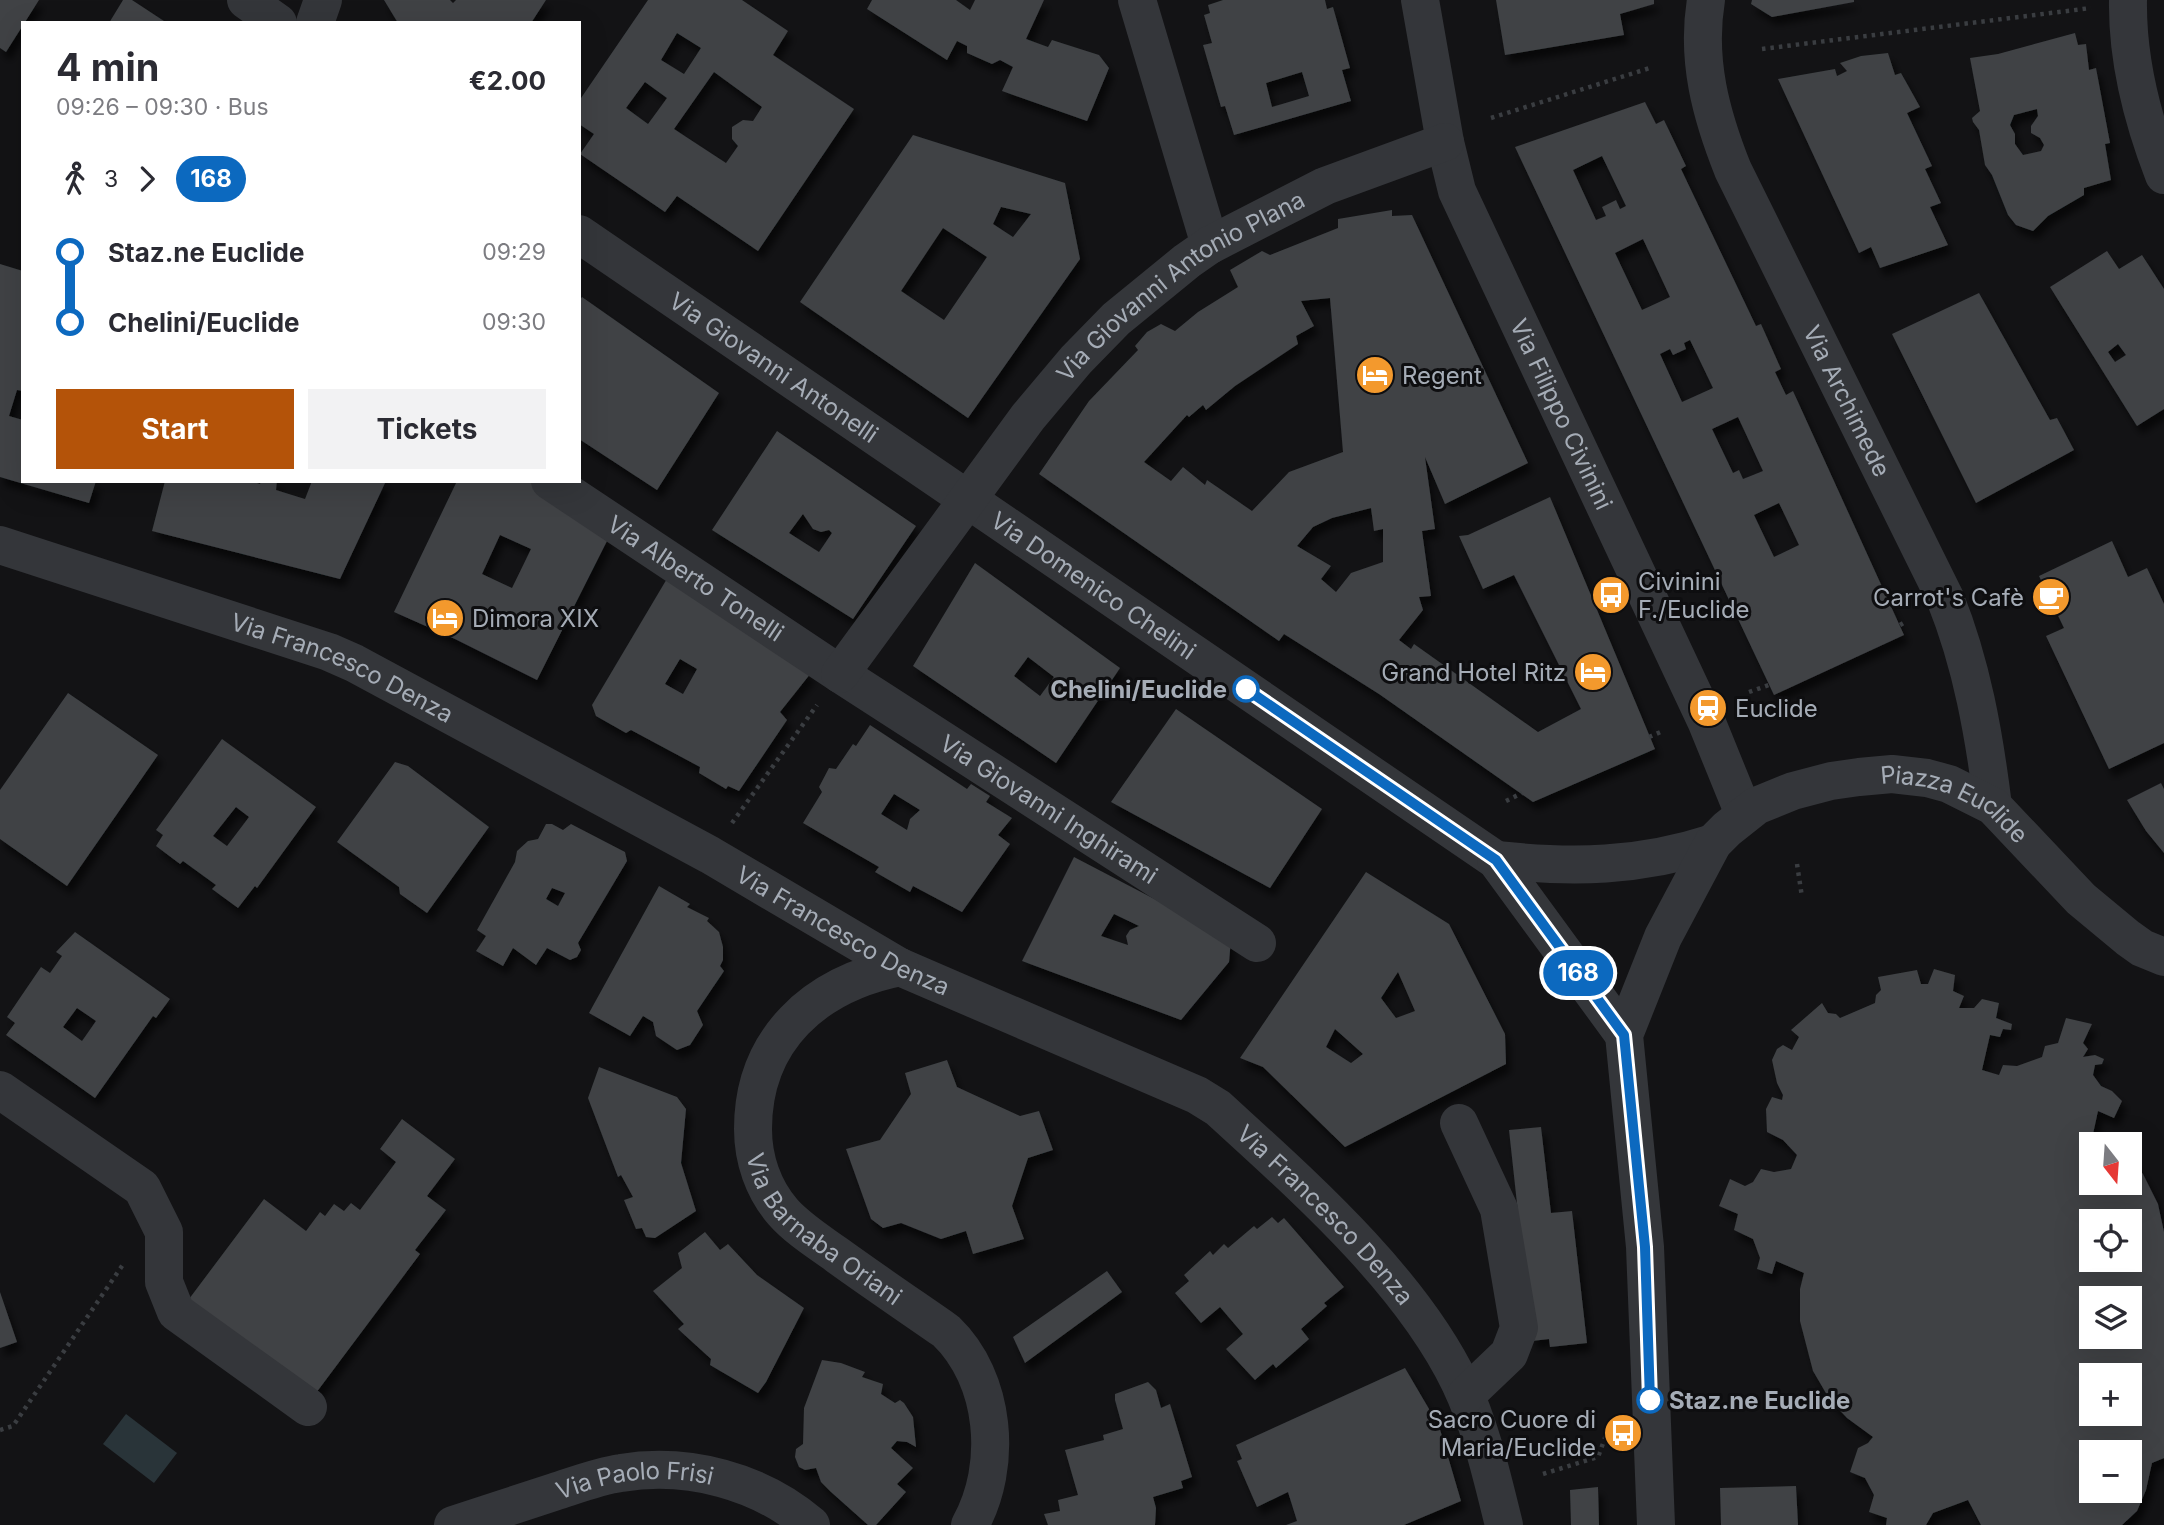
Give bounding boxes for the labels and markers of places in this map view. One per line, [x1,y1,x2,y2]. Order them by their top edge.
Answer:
hotel icon: Regent [1354,354,1396,396]
place label: Regent [1402,361,1482,390]
place label: Civinini F./Euclide [1638,567,1750,624]
bus stop icon: Civinini F./Euclide [1590,574,1632,616]
cafe icon: Carrot's Cafè [2030,576,2072,618]
place label: Carrot's Cafè [1873,583,2024,612]
hotel icon: Dimora XIX [424,597,466,639]
place label: Dimora XIX [472,604,599,633]
hotel icon: Grand Hotel Ritz [1572,651,1614,693]
place label: Grand Hotel Ritz [1381,658,1566,687]
place label: Chelini/Euclide [1050,675,1227,704]
marker: Chelini/Euclide [1233,676,1259,702]
station icon: Euclide [1687,687,1729,729]
place label: Euclide [1735,694,1818,723]
place label: Staz.ne Euclide [1669,1386,1850,1415]
marker: Staz.ne Euclide [1637,1387,1663,1413]
place label: Sacro Cuore di Maria/Euclide [1428,1405,1596,1462]
bus stop icon: Sacro Cuore di Maria/Euclide [1602,1412,1644,1454]

